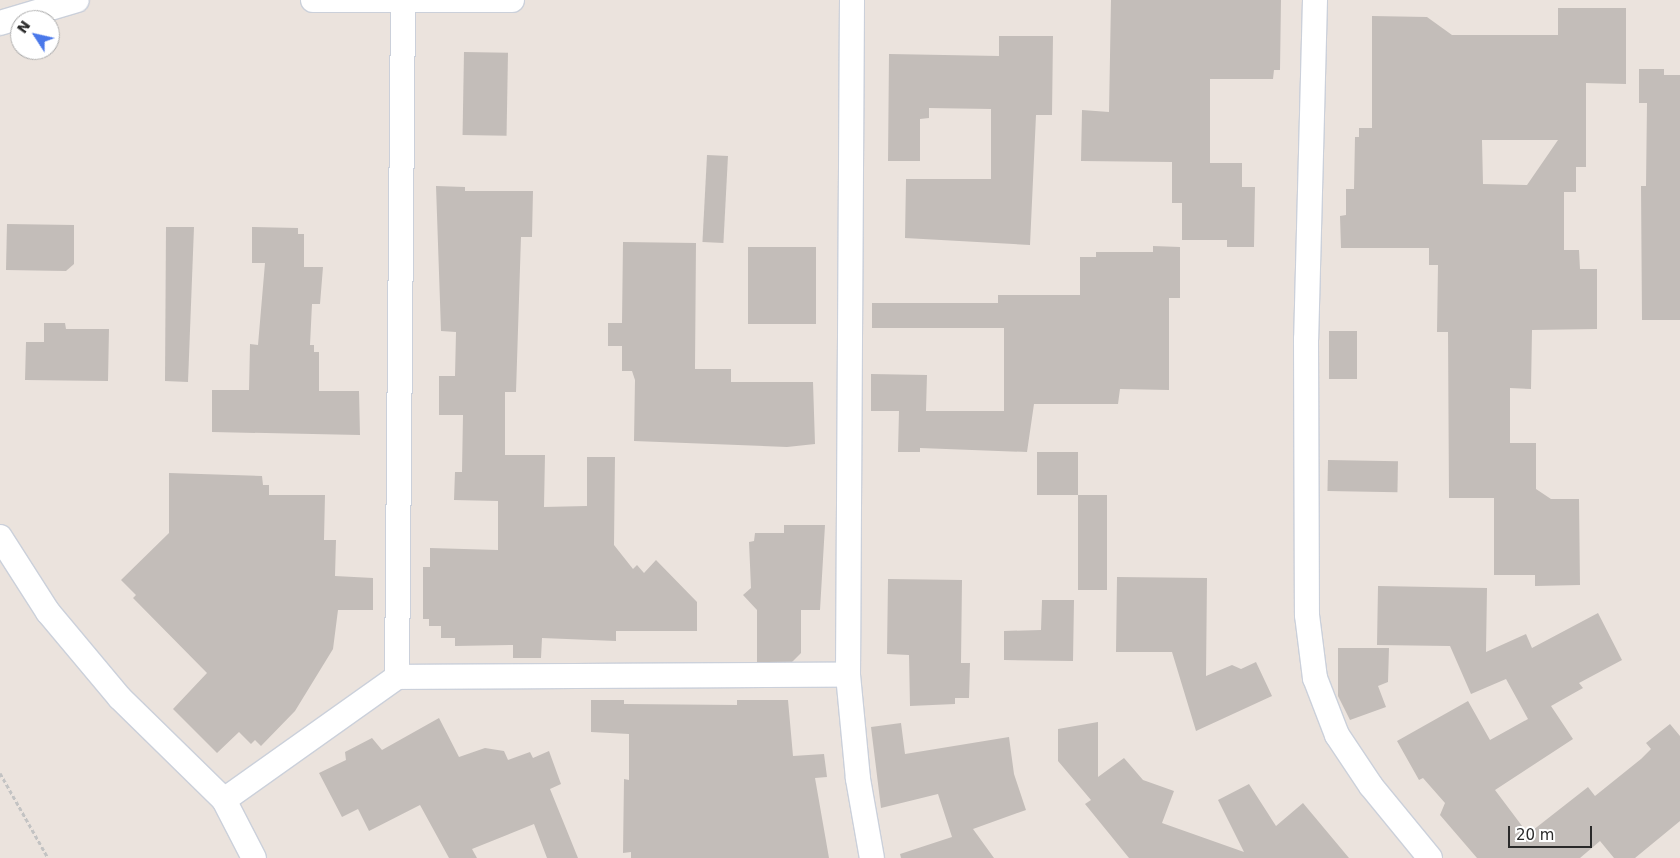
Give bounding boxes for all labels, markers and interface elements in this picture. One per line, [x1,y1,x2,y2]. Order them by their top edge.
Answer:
north arrow [10,10,60,60]
text: N [14,18,33,36]
scale bar [1510,816,1594,848]
text: 20 m [1516,826,1554,844]

